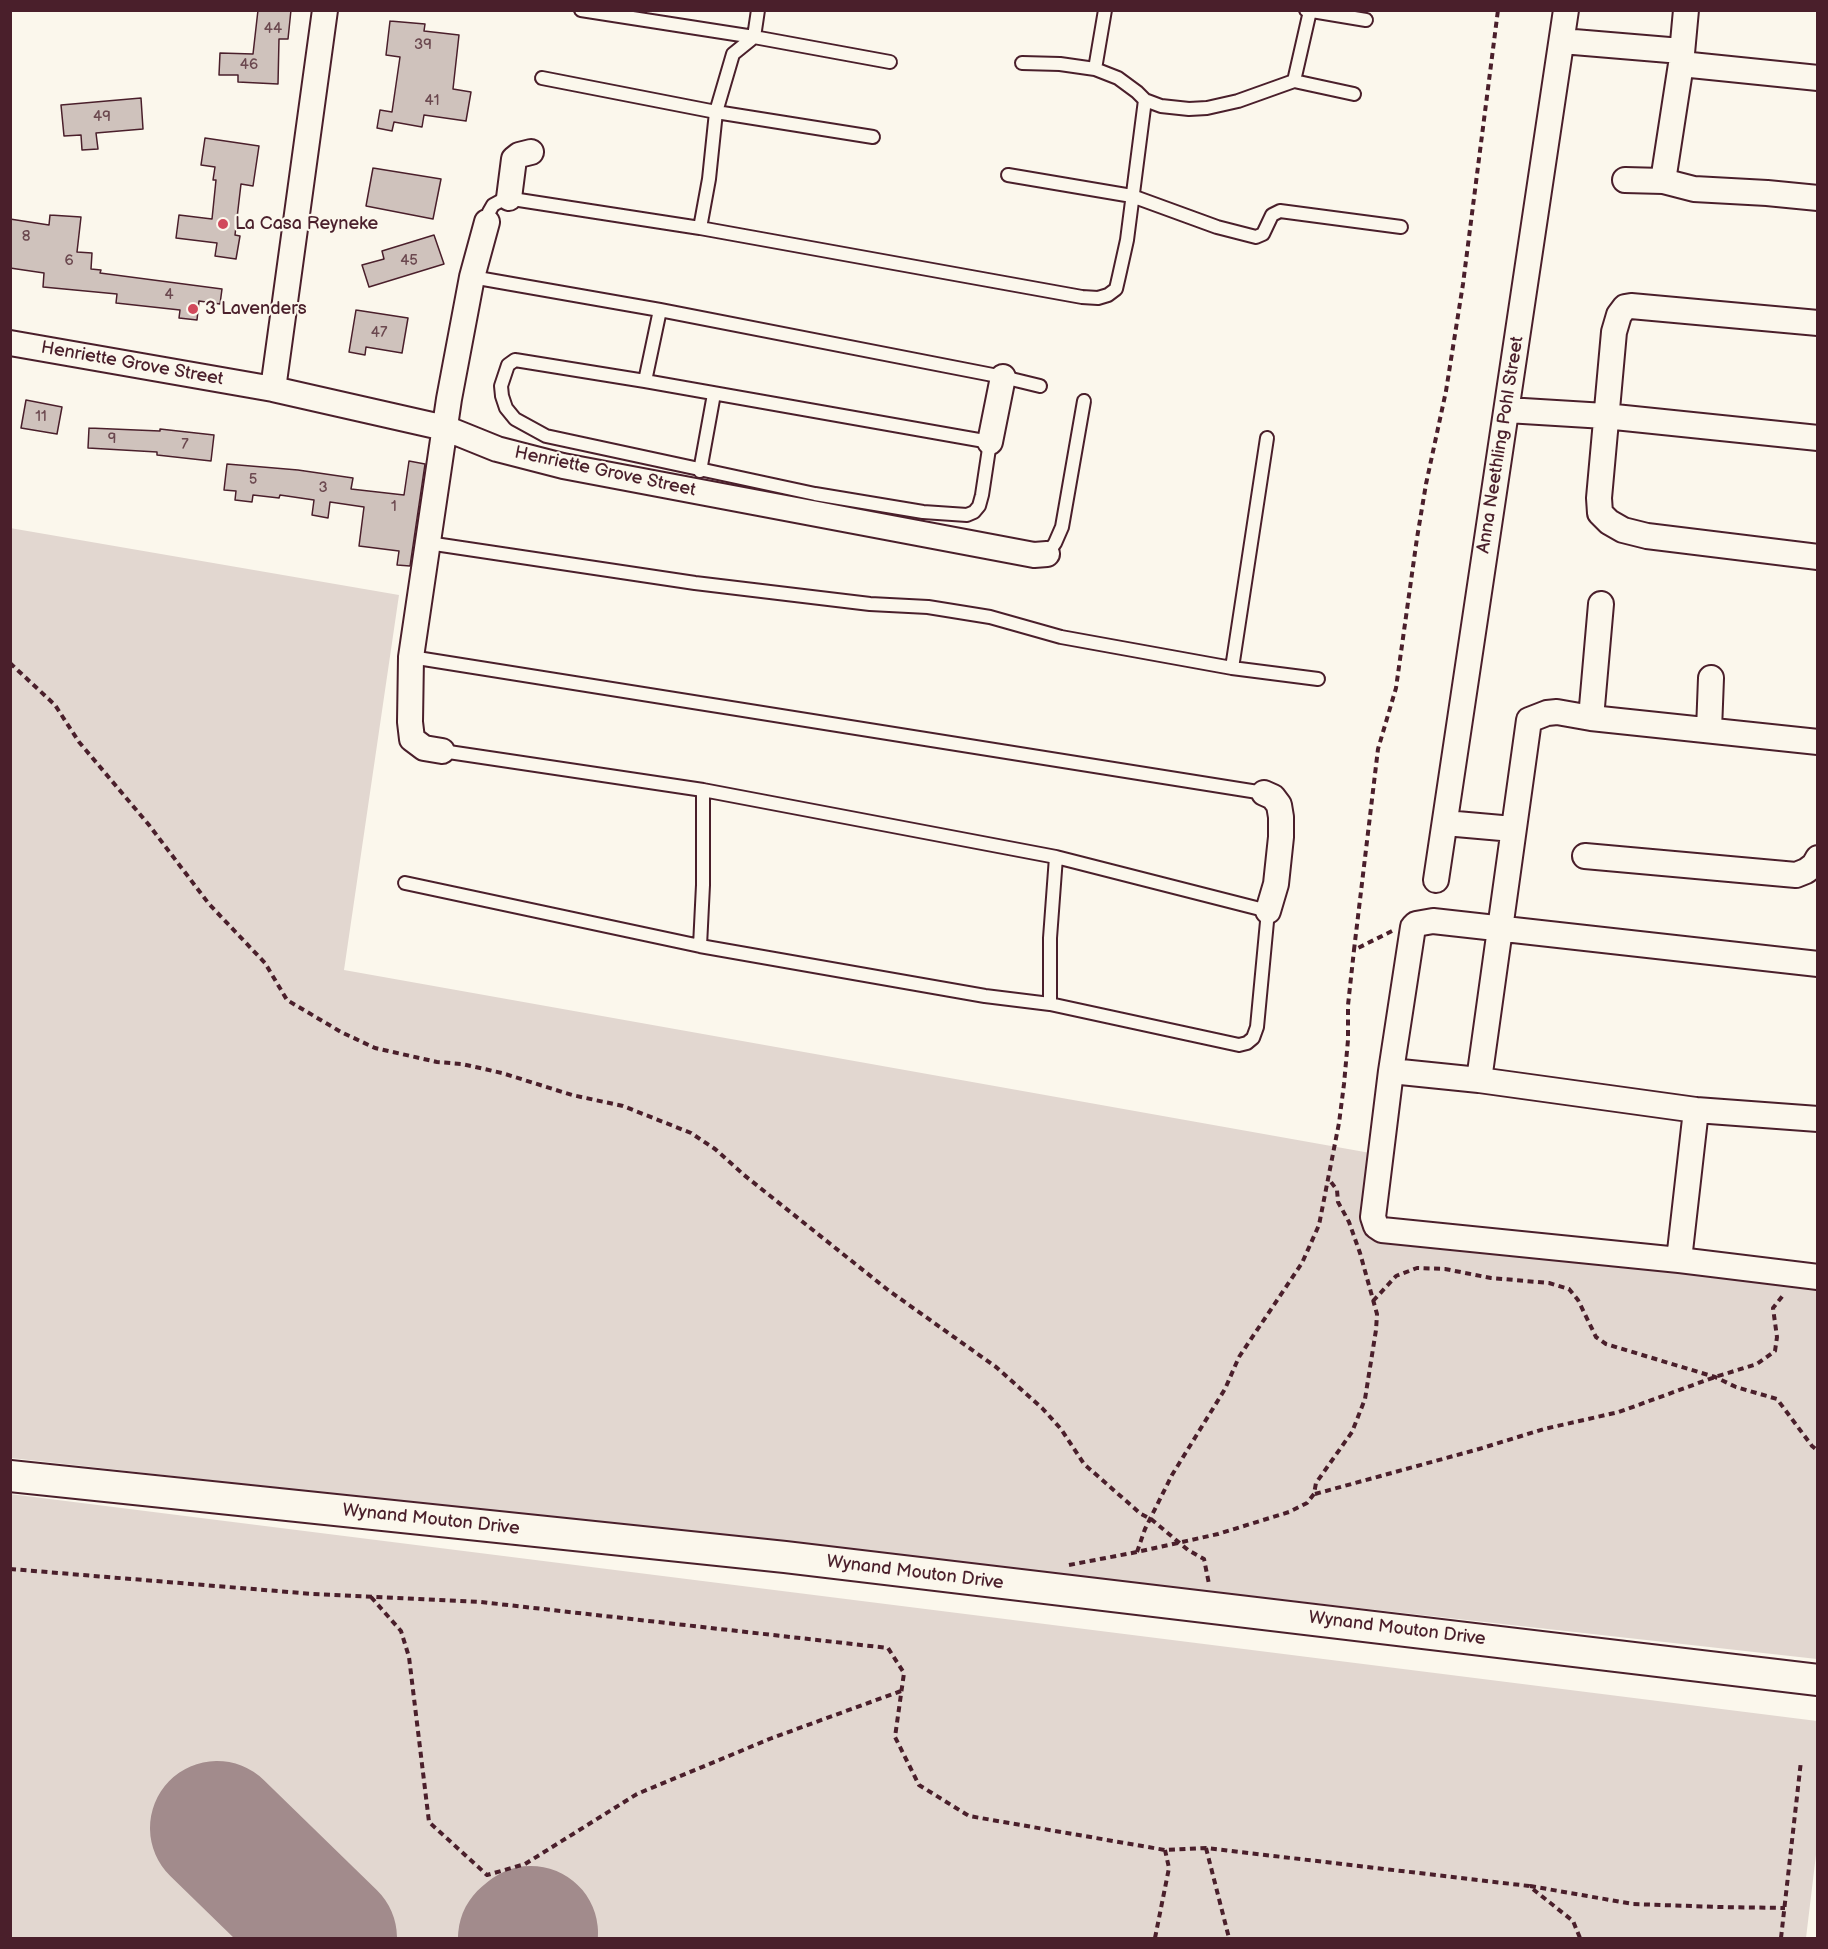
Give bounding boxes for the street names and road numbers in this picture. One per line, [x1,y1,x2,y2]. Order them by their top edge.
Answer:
street label: Anna Neethling Pohl Street [1473,335,1529,555]
street label: Henriette Grove Street [39,337,225,391]
street label: Henriette Grove Street [512,442,698,502]
street label: Wynand Mouton Drive [341,1500,521,1540]
street label: Wynand Mouton Drive [825,1551,1005,1595]
street label: Wynand Mouton Drive [1307,1607,1487,1651]

